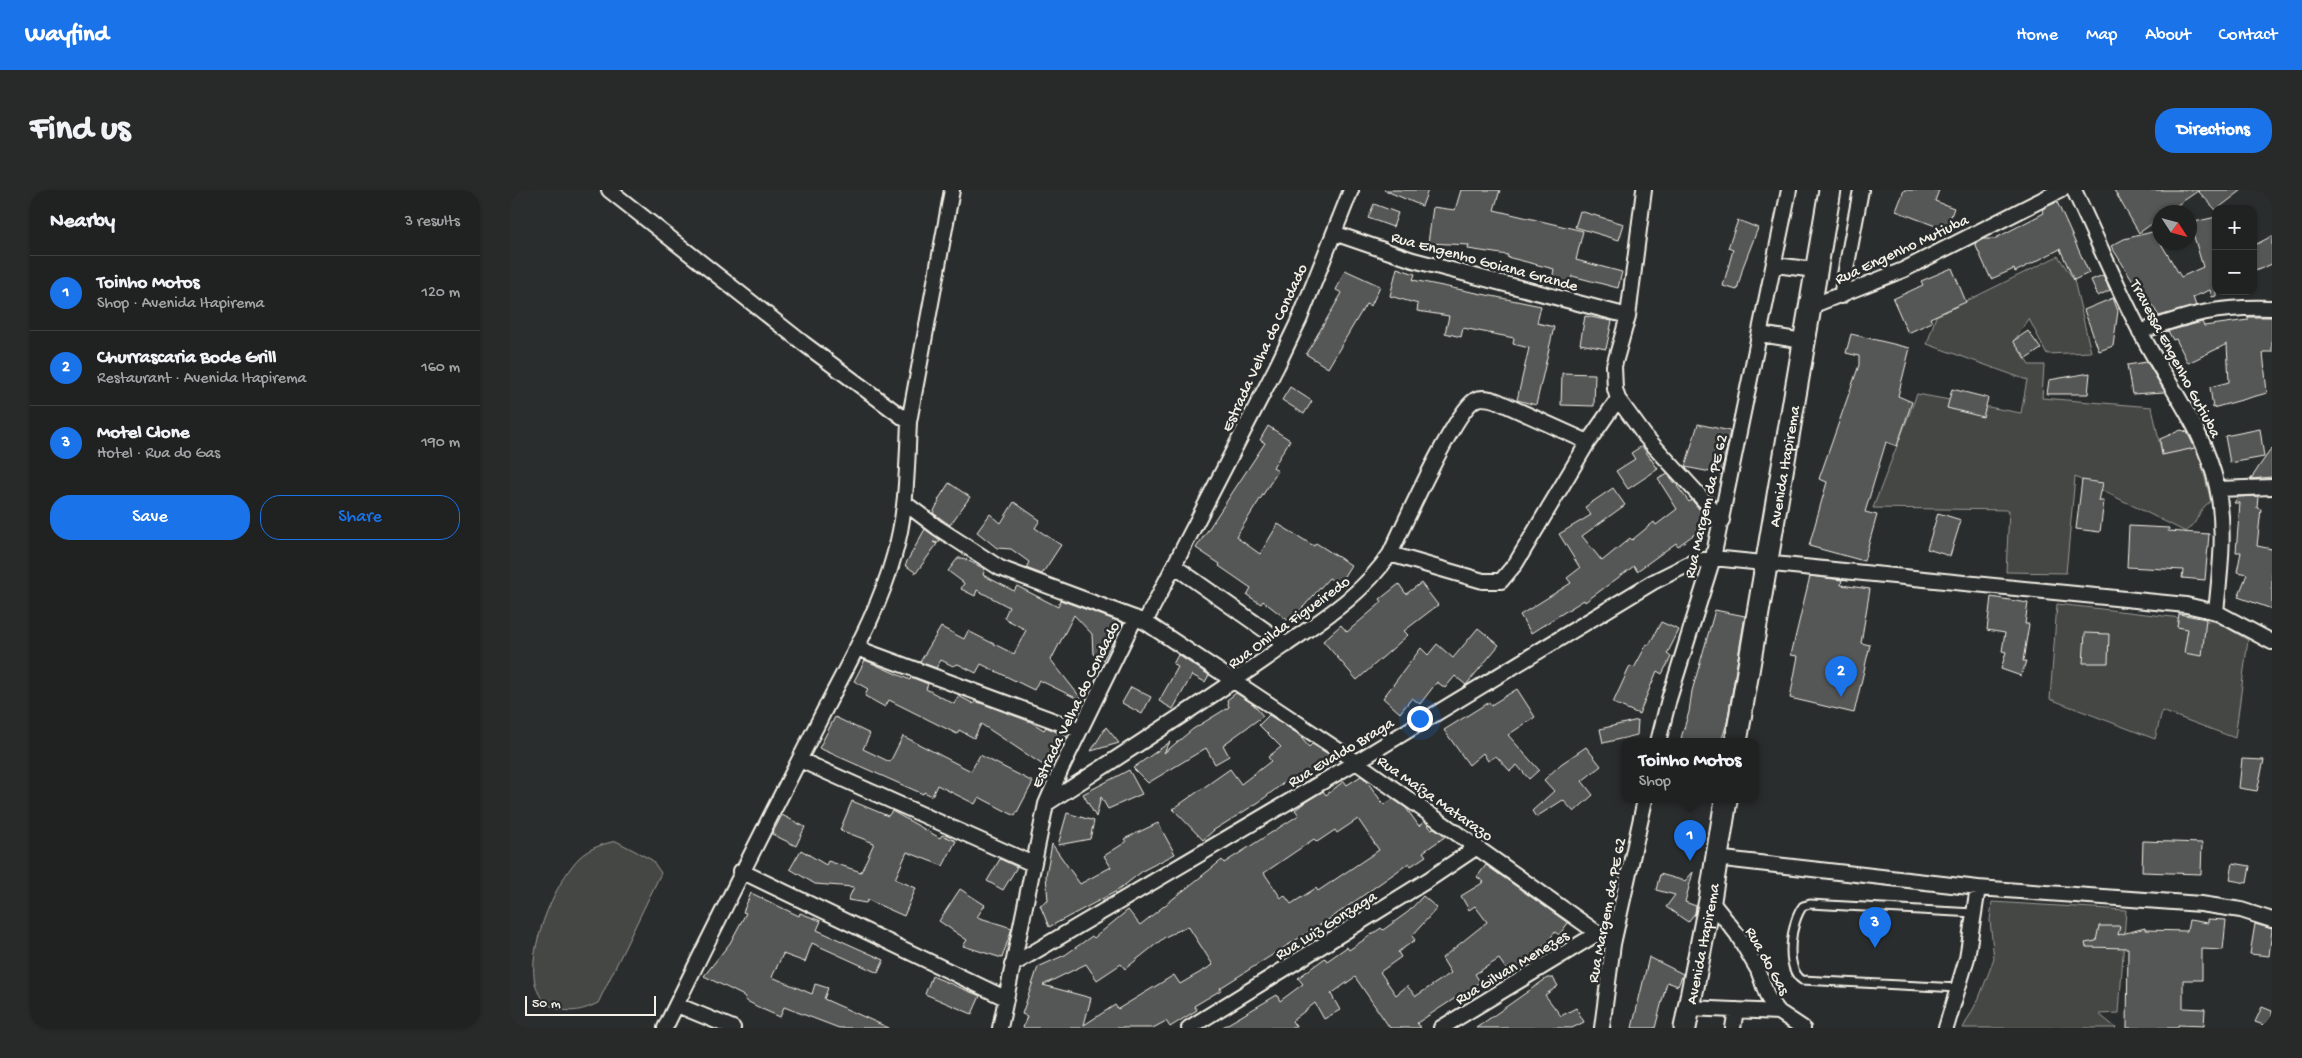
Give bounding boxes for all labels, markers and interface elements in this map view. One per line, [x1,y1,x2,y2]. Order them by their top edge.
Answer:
text: Wayfind [25,21,109,50]
text: Home [2016,25,2058,46]
text: Map [2086,25,2117,46]
text: About [2145,25,2191,46]
text: Contact [2219,25,2277,46]
button: Directions [2155,108,2272,153]
text: Find us [30,110,130,151]
north arrow [2152,205,2197,250]
map controls [2212,205,2257,295]
button: + [2212,205,2257,250]
text: Nearby [50,210,115,235]
street label: Rua Engenho Mutiuba [1833,211,1973,290]
text: 3 results [405,213,460,232]
street label: Rua Engenho Goiana Grande [1389,229,1580,298]
button: − [2212,250,2257,295]
street label: Estrada Velha do Condado [1219,262,1313,435]
text: Toinho Motos [97,272,200,295]
street label: Travessa Engenho Gutiuba [2124,277,2224,443]
text: 1 [63,284,69,303]
text: 120 m [421,284,460,303]
text: Shop · Avenida Itapirema [97,295,264,314]
text: Churrascaria Bode Grill [97,347,277,370]
text: 2 [62,359,70,378]
text: 160 m [421,359,460,378]
text: Restaurant · Avenida Itapirema [97,370,306,389]
street label: Avenida Itapirema [1767,403,1806,529]
text: Motel Clone [97,422,189,445]
street label: Rua Margem da PE 62 [1682,433,1733,581]
text: 3 [62,434,70,453]
text: 190 m [421,434,460,453]
text: Hotel · Rua do Gas [97,445,220,464]
button: Save [50,495,250,540]
button: Share [260,495,460,540]
street label: Rua Onilda Figueiredo [1225,573,1355,675]
street label: Estrada Velha do Condado [1029,619,1126,792]
pin: 2 [1825,656,1857,697]
your location [1407,706,1433,732]
street label: Rua Evaldo Braga [1285,714,1399,793]
popup [1621,738,1759,803]
text: Toinho Motos [1639,750,1741,773]
street label: Rua Maíza Matarazo [1372,753,1496,847]
text: Shop [1639,773,1671,792]
pin: 1 [1674,820,1706,861]
street label: Rua Margem da PE 62 [1585,836,1632,985]
street label: Avenida Itapirema [1684,881,1726,1006]
street label: Rua Luiz Gonzaga [1273,888,1382,966]
pin: 3 [1859,907,1891,948]
street label: Rua do Gas [1739,924,1793,1000]
street label: Rua Gilvan Menezes [1452,927,1574,1010]
scale bar [525,993,656,1016]
text: 50 m [532,996,561,1013]

